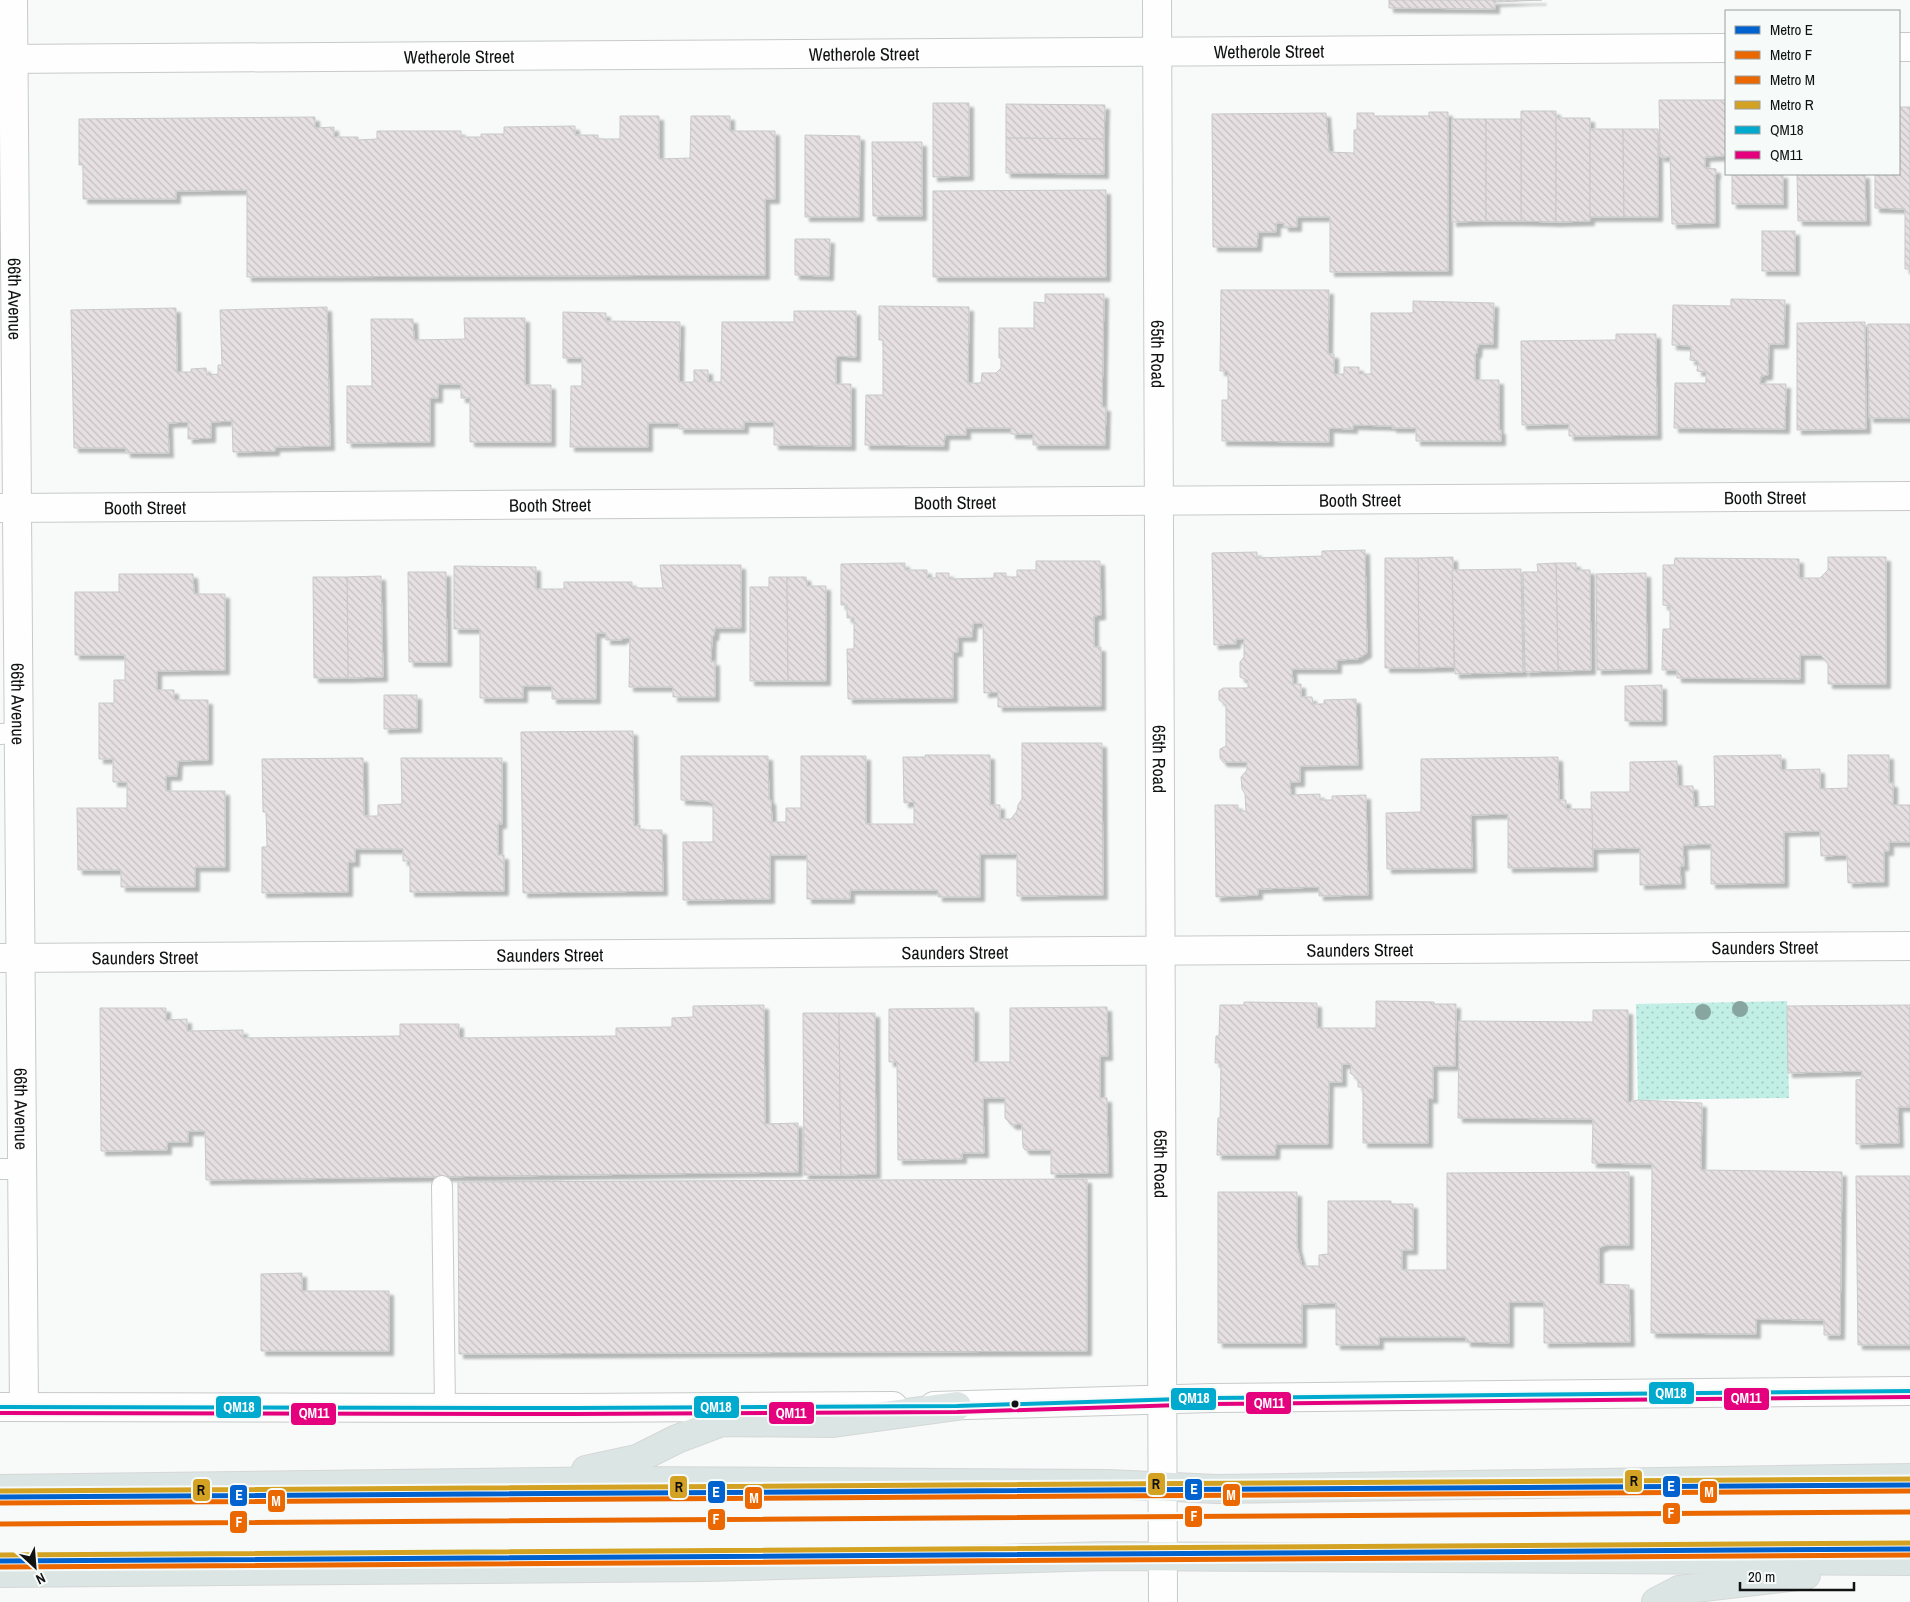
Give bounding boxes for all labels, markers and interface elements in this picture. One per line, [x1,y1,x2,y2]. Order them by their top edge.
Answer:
legend [1725,10,1900,175]
text: Metro E [1770,19,1813,40]
street label: Wetherole Street [1214,38,1324,64]
street label: Wetherole Street [809,41,919,66]
street label: Wetherole Street [404,43,514,69]
text: Metro F [1770,44,1812,65]
text: Metro M [1770,69,1815,90]
text: Metro R [1770,94,1814,115]
text: QM18 [1770,119,1804,140]
text: QM11 [1770,144,1803,165]
street label: 66th Avenue [3,258,28,340]
street label: 65th Road [1146,320,1171,388]
street label: Booth Street [1724,484,1806,510]
street label: Booth Street [1319,487,1401,512]
street label: Booth Street [914,489,996,515]
street label: Booth Street [509,492,591,517]
street label: Booth Street [104,494,186,520]
street label: 66th Avenue [6,663,31,745]
street label: 65th Road [1147,725,1172,793]
street label: Saunders Street [1711,934,1818,960]
street label: Saunders Street [1306,937,1413,962]
street label: Saunders Street [901,939,1008,965]
street label: Saunders Street [497,942,603,967]
street label: Saunders Street [92,944,198,970]
street label: 66th Avenue [9,1068,34,1150]
street label: 65th Road [1149,1130,1174,1198]
line badge: QM18 [1648,1381,1695,1405]
text: QM18 [1655,1384,1687,1402]
line badge: QM18 [1170,1387,1217,1411]
line badge: QM11 [1723,1387,1770,1411]
text: QM18 [1178,1389,1210,1407]
text: QM11 [1731,1389,1762,1407]
line badge: QM11 [1245,1391,1292,1415]
text: QM11 [1254,1394,1285,1412]
line badge: QM18 [215,1395,262,1419]
line badge: QM18 [693,1395,740,1419]
text: QM18 [223,1398,255,1416]
text: QM18 [700,1398,732,1416]
unlabelled marker [1010,1399,1020,1409]
line badge: QM11 [768,1401,815,1425]
line badge: QM11 [290,1402,337,1426]
text: QM11 [299,1404,330,1422]
text: QM11 [776,1404,807,1422]
line badge: R [1624,1469,1643,1493]
line badge: R [1147,1472,1166,1496]
text: R [1630,1472,1639,1490]
line badge: R [669,1475,688,1499]
text: R [1152,1475,1161,1493]
line badge: E [1662,1475,1681,1498]
text: E [1667,1477,1675,1495]
line badge: R [192,1478,211,1502]
text: R [675,1478,684,1496]
line badge: E [1184,1478,1203,1501]
line badge: E [707,1480,726,1504]
text: E [1190,1480,1198,1498]
line badge: M [1699,1480,1718,1504]
text: R [197,1481,206,1499]
text: E [712,1483,720,1501]
line badge: M [1222,1483,1241,1507]
text: M [1704,1483,1714,1501]
line badge: E [229,1484,248,1507]
text: E [235,1486,243,1504]
line badge: M [744,1486,763,1510]
text: M [1226,1486,1236,1504]
line badge: M [267,1489,286,1513]
text: M [749,1489,759,1507]
text: M [271,1492,281,1510]
line badge: F [1662,1502,1681,1525]
text: F [1667,1504,1675,1522]
line badge: F [1184,1505,1203,1528]
text: F [1190,1507,1198,1525]
line badge: F [707,1508,726,1531]
line badge: F [229,1510,248,1534]
text: F [712,1510,720,1528]
text: F [235,1513,243,1531]
north arrow [10,1542,60,1592]
scale bar [1740,1560,1854,1592]
text: 20 m [1748,1566,1775,1587]
text: N [33,1569,48,1589]

